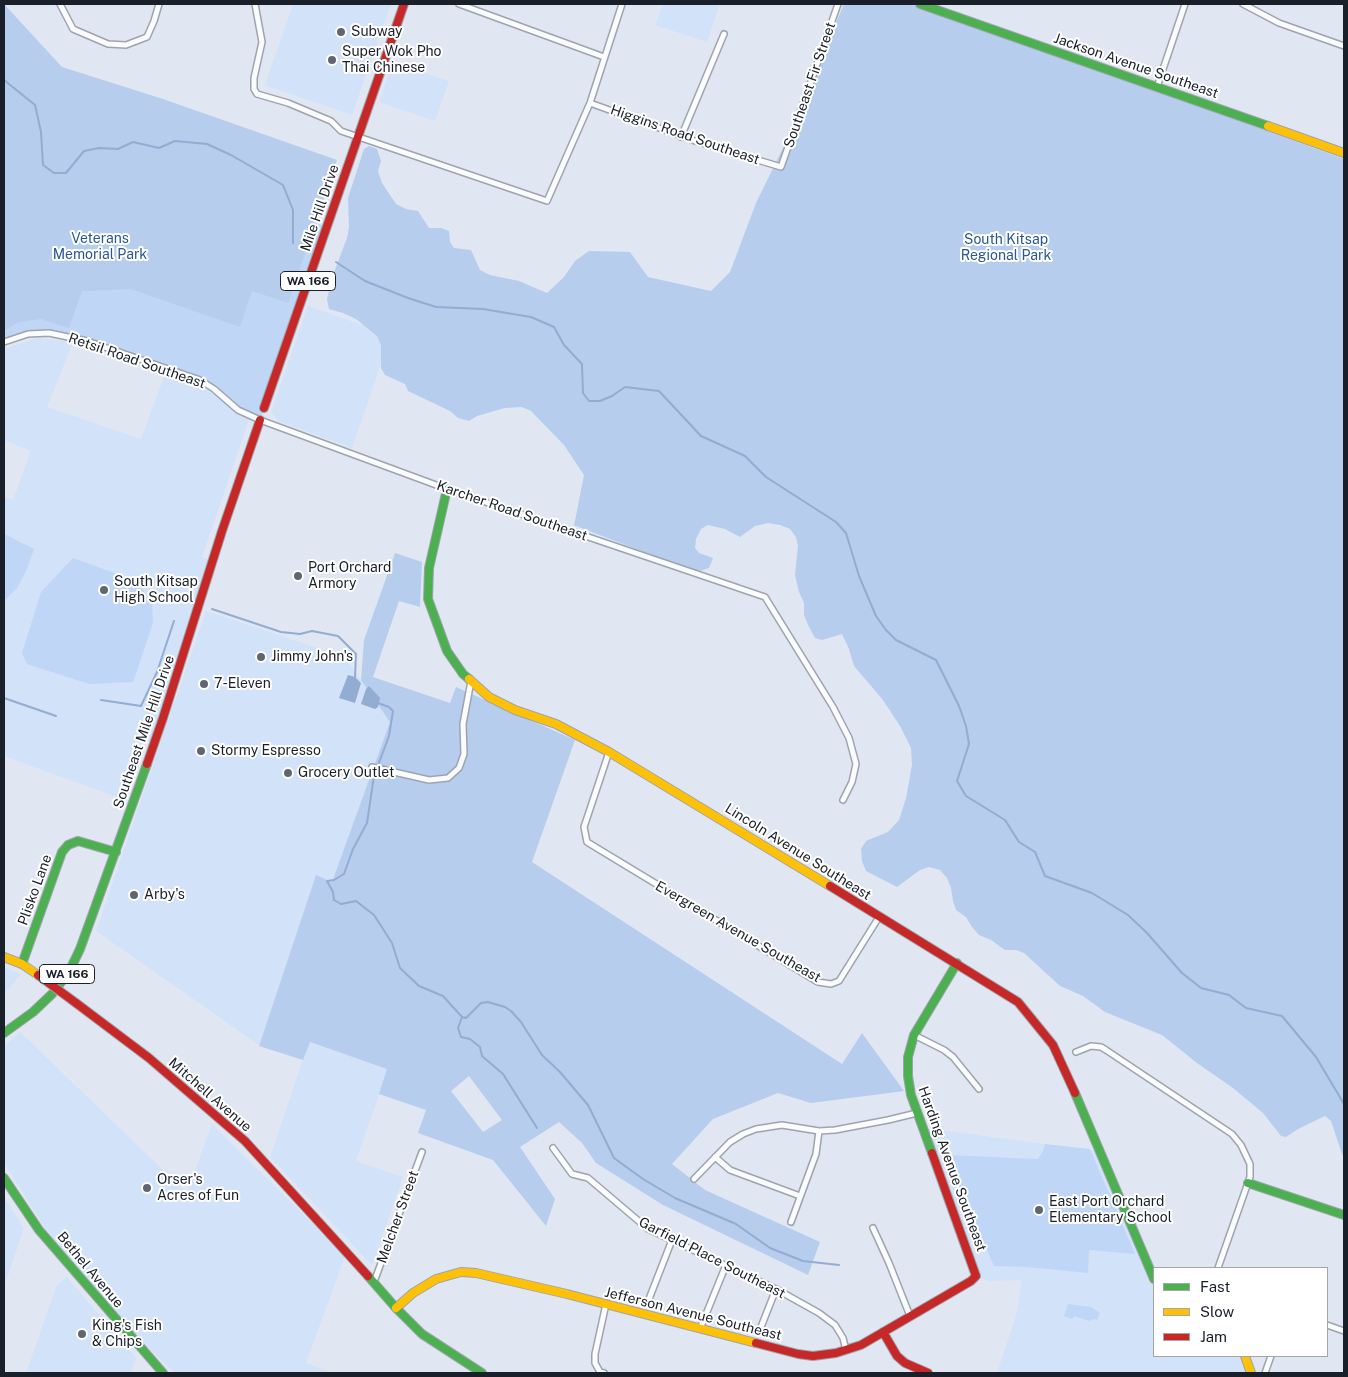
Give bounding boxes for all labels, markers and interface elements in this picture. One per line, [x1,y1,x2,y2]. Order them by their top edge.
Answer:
street label: Southeast Fir Street [781,20,839,150]
place label: Subway [351,24,403,40]
marker: Subway [335,26,347,38]
street label: Jackson Avenue Southeast [1051,30,1221,102]
place label: Super Wok Pho Thai Chinese [342,44,442,76]
marker: Super Wok Pho Thai Chinese [326,54,338,66]
street label: Higgins Road Southeast [608,102,762,168]
street label: Mile Hill Drive [297,162,343,254]
park label: Veterans Memorial Park [53,231,147,264]
park label: South Kitsap Regional Park [961,232,1051,264]
road number: WA 166 [280,272,336,290]
street label: Retsil Road Southeast [66,330,208,392]
street label: Karcher Road Southeast [434,477,590,545]
place label: Port Orchard Armory [308,560,391,592]
marker: Port Orchard Armory [292,570,304,582]
place label: South Kitsap High School [114,574,198,606]
marker: South Kitsap High School [98,584,110,596]
place label: Jimmy John's [271,649,353,665]
marker: Jimmy John's [255,651,267,663]
street label: Southeast Mile Hill Drive [110,653,178,811]
place label: 7-Eleven [214,676,271,692]
marker: 7-Eleven [198,678,210,690]
place label: Stormy Espresso [211,743,321,759]
marker: Stormy Espresso [195,745,207,757]
place label: Grocery Outlet [298,765,394,781]
marker: Grocery Outlet [282,767,294,779]
street label: Lincoln Avenue Southeast [722,800,874,904]
street label: Plisko Lane [14,852,56,928]
street label: Evergreen Avenue Southeast [652,878,824,986]
place label: Arby's [144,887,185,903]
marker: Arby's [128,889,140,901]
road number: WA 166 [40,964,94,984]
street label: Mitchell Avenue [165,1054,255,1136]
street label: Harding Avenue Southeast [914,1084,990,1254]
street label: Melcher Street [373,1168,423,1266]
place label: Orser's Acres of Fun [157,1172,239,1204]
marker: Orser's Acres of Fun [141,1182,153,1194]
place label: East Port Orchard Elementary School [1049,1194,1172,1226]
marker: East Port Orchard Elementary School [1033,1204,1045,1216]
street label: Garfield Place Southeast [636,1214,788,1302]
street label: Bethel Avenue [53,1229,127,1311]
legend [1153,1267,1328,1357]
text: Fast [1200,1278,1230,1295]
street label: Jefferson Avenue Southeast [603,1284,783,1344]
text: Slow [1200,1303,1234,1320]
place label: King's Fish & Chips [92,1318,162,1350]
marker: King's Fish & Chips [76,1328,88,1340]
text: Jam [1200,1328,1227,1345]

